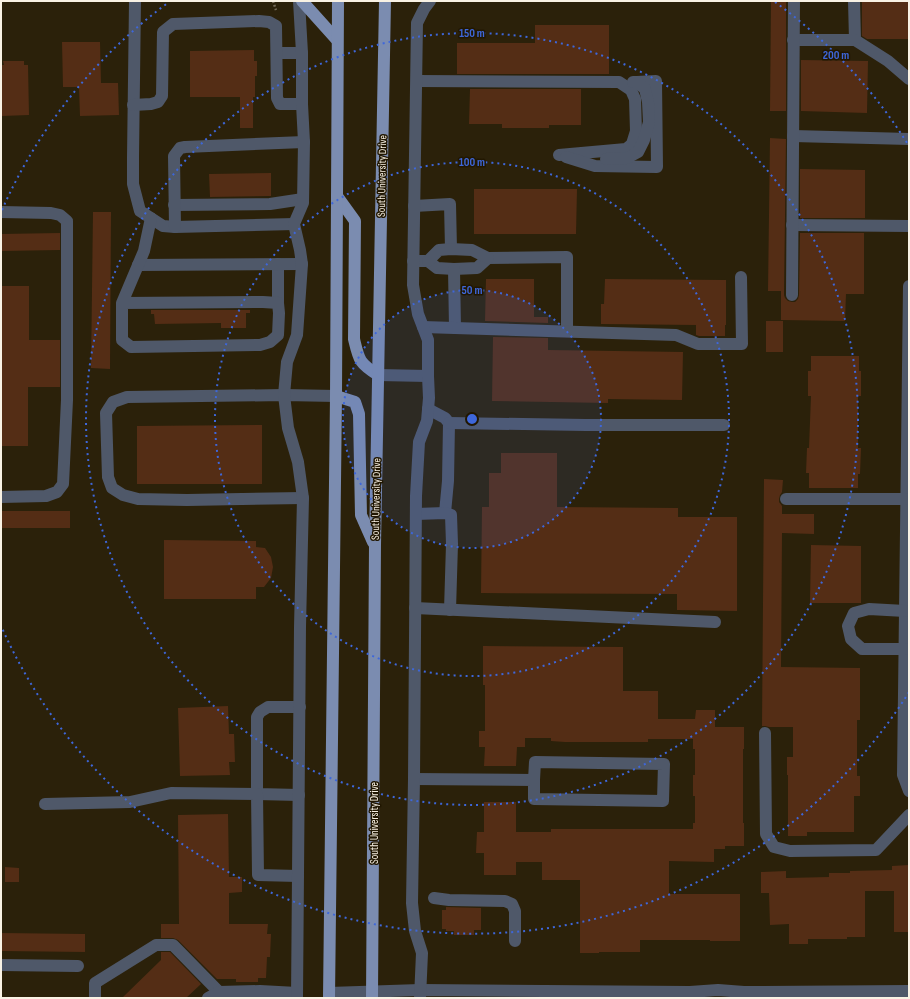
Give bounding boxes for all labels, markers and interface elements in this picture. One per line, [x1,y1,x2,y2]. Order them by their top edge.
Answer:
text: 150 m [459,26,485,41]
text: 200 m [823,48,849,63]
street label: South University Drive [375,135,389,217]
text: 100 m [459,155,485,170]
text: 50 m [462,283,482,298]
centre of rings [465,412,479,426]
street label: South University Drive [369,458,383,540]
street label: South University Drive [368,782,381,864]

